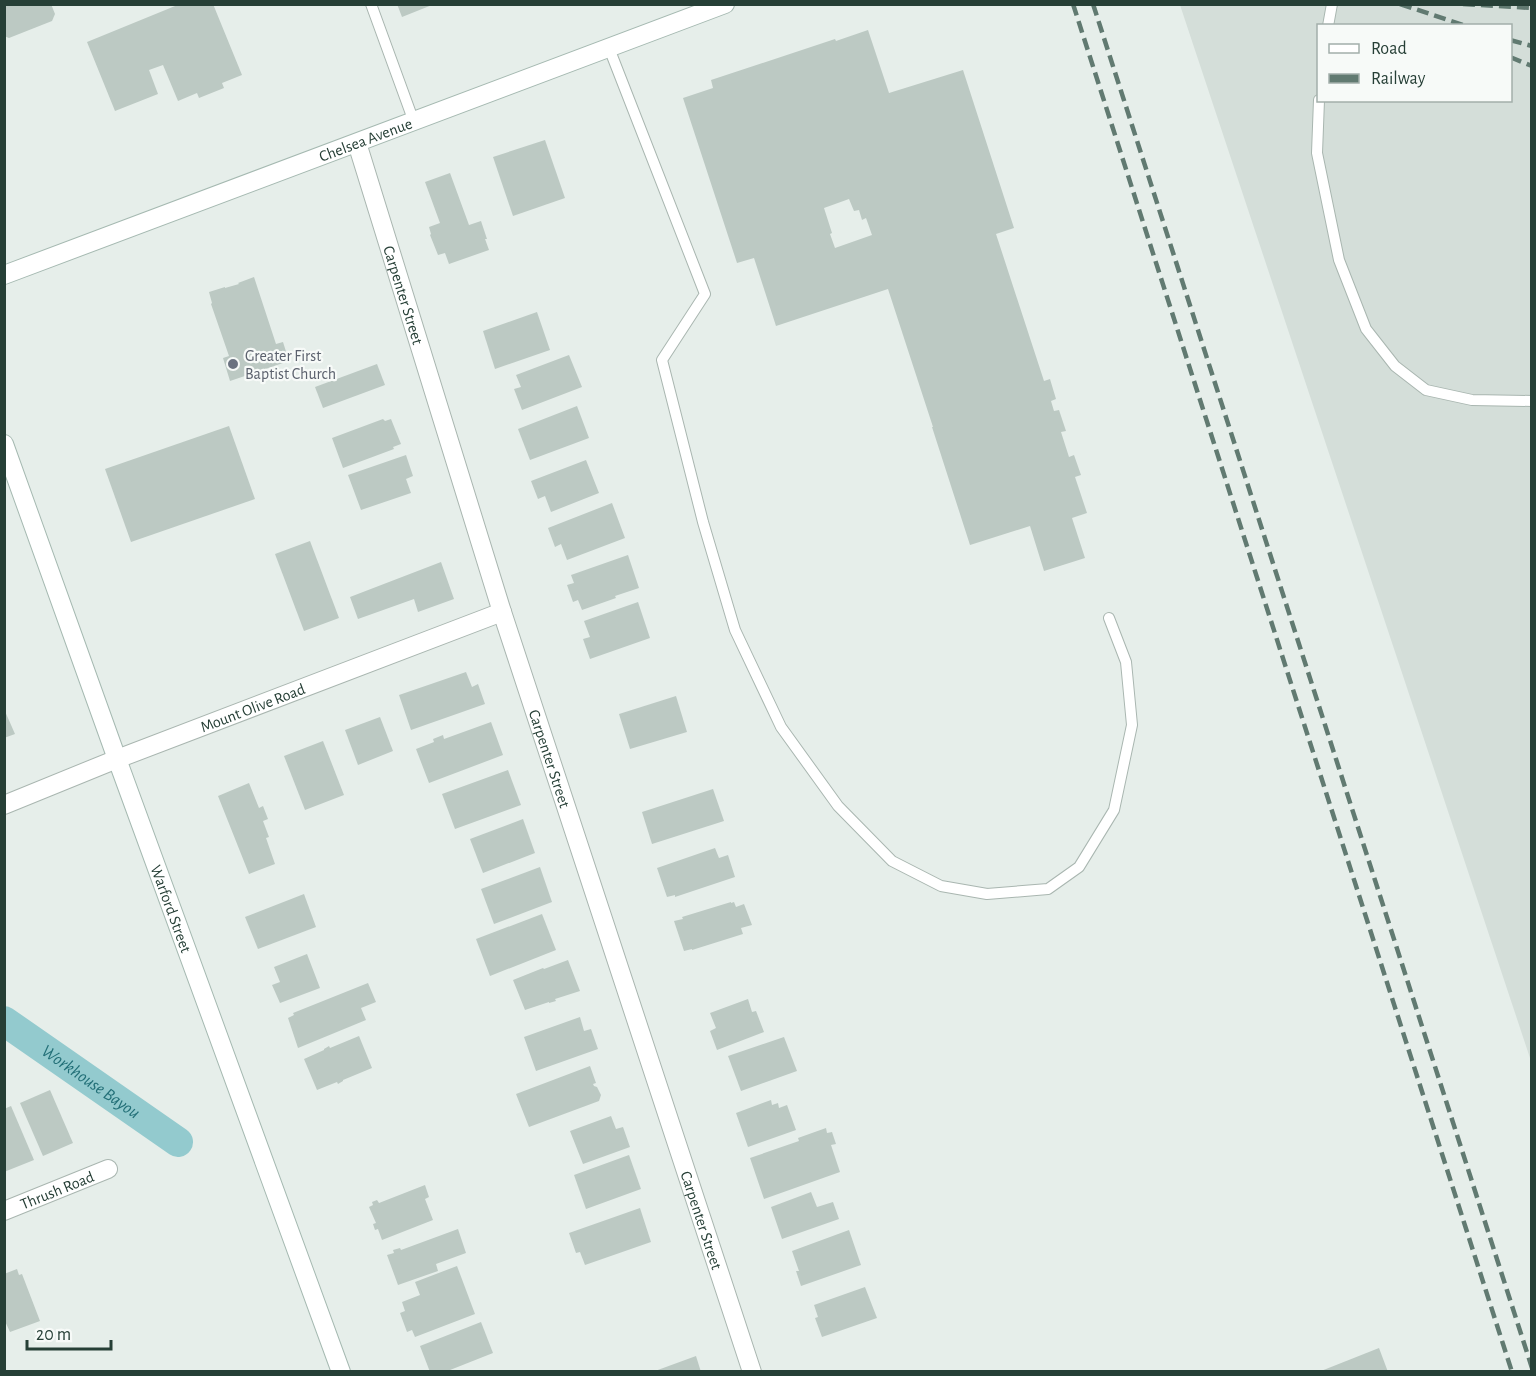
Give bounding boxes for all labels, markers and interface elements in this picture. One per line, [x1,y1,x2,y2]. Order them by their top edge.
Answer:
legend [1317,24,1512,102]
text: Road [1371,40,1407,58]
text: Railway [1371,70,1426,88]
street label: Chelsea Avenue [317,115,414,165]
street label: Carpenter Street [380,244,426,346]
place label: Greater First Baptist Church [245,348,336,382]
marker: Greater First Baptist Church [226,357,240,371]
street label: Mount Olive Road [198,681,307,735]
street label: Carpenter Street [526,708,573,810]
street label: Warford Street [147,863,194,955]
water label: Workhouse Bayou [38,1042,143,1123]
street label: Thrush Road [18,1169,96,1213]
street label: Carpenter Street [677,1169,725,1271]
scale bar [27,1313,111,1351]
text: 20 m [36,1326,71,1344]

